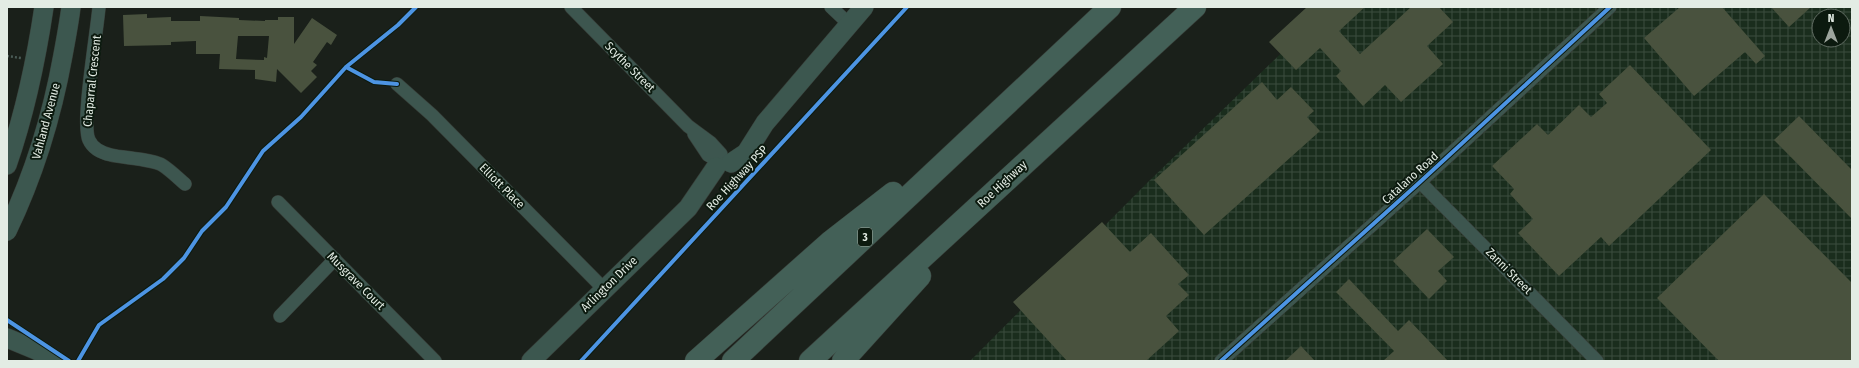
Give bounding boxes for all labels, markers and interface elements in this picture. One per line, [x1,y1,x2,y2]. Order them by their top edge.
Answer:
north arrow [1811,8,1851,48]
text: N [1828,12,1834,25]
street label: Chaparral Crescent [80,34,104,127]
street label: Scythe Street [602,39,658,95]
street label: Vahland Avenue [29,81,63,161]
street label: Roe Highway PSP [703,143,771,213]
street label: Catalano Road [1379,149,1441,207]
street label: Roe Highway [974,157,1030,210]
street label: Elliott Place [477,161,527,211]
road number: 3 [858,228,872,246]
street label: Zanni Street [1483,245,1535,297]
street label: Musgrave Court [324,249,388,313]
street label: Arlington Drive [578,253,640,314]

